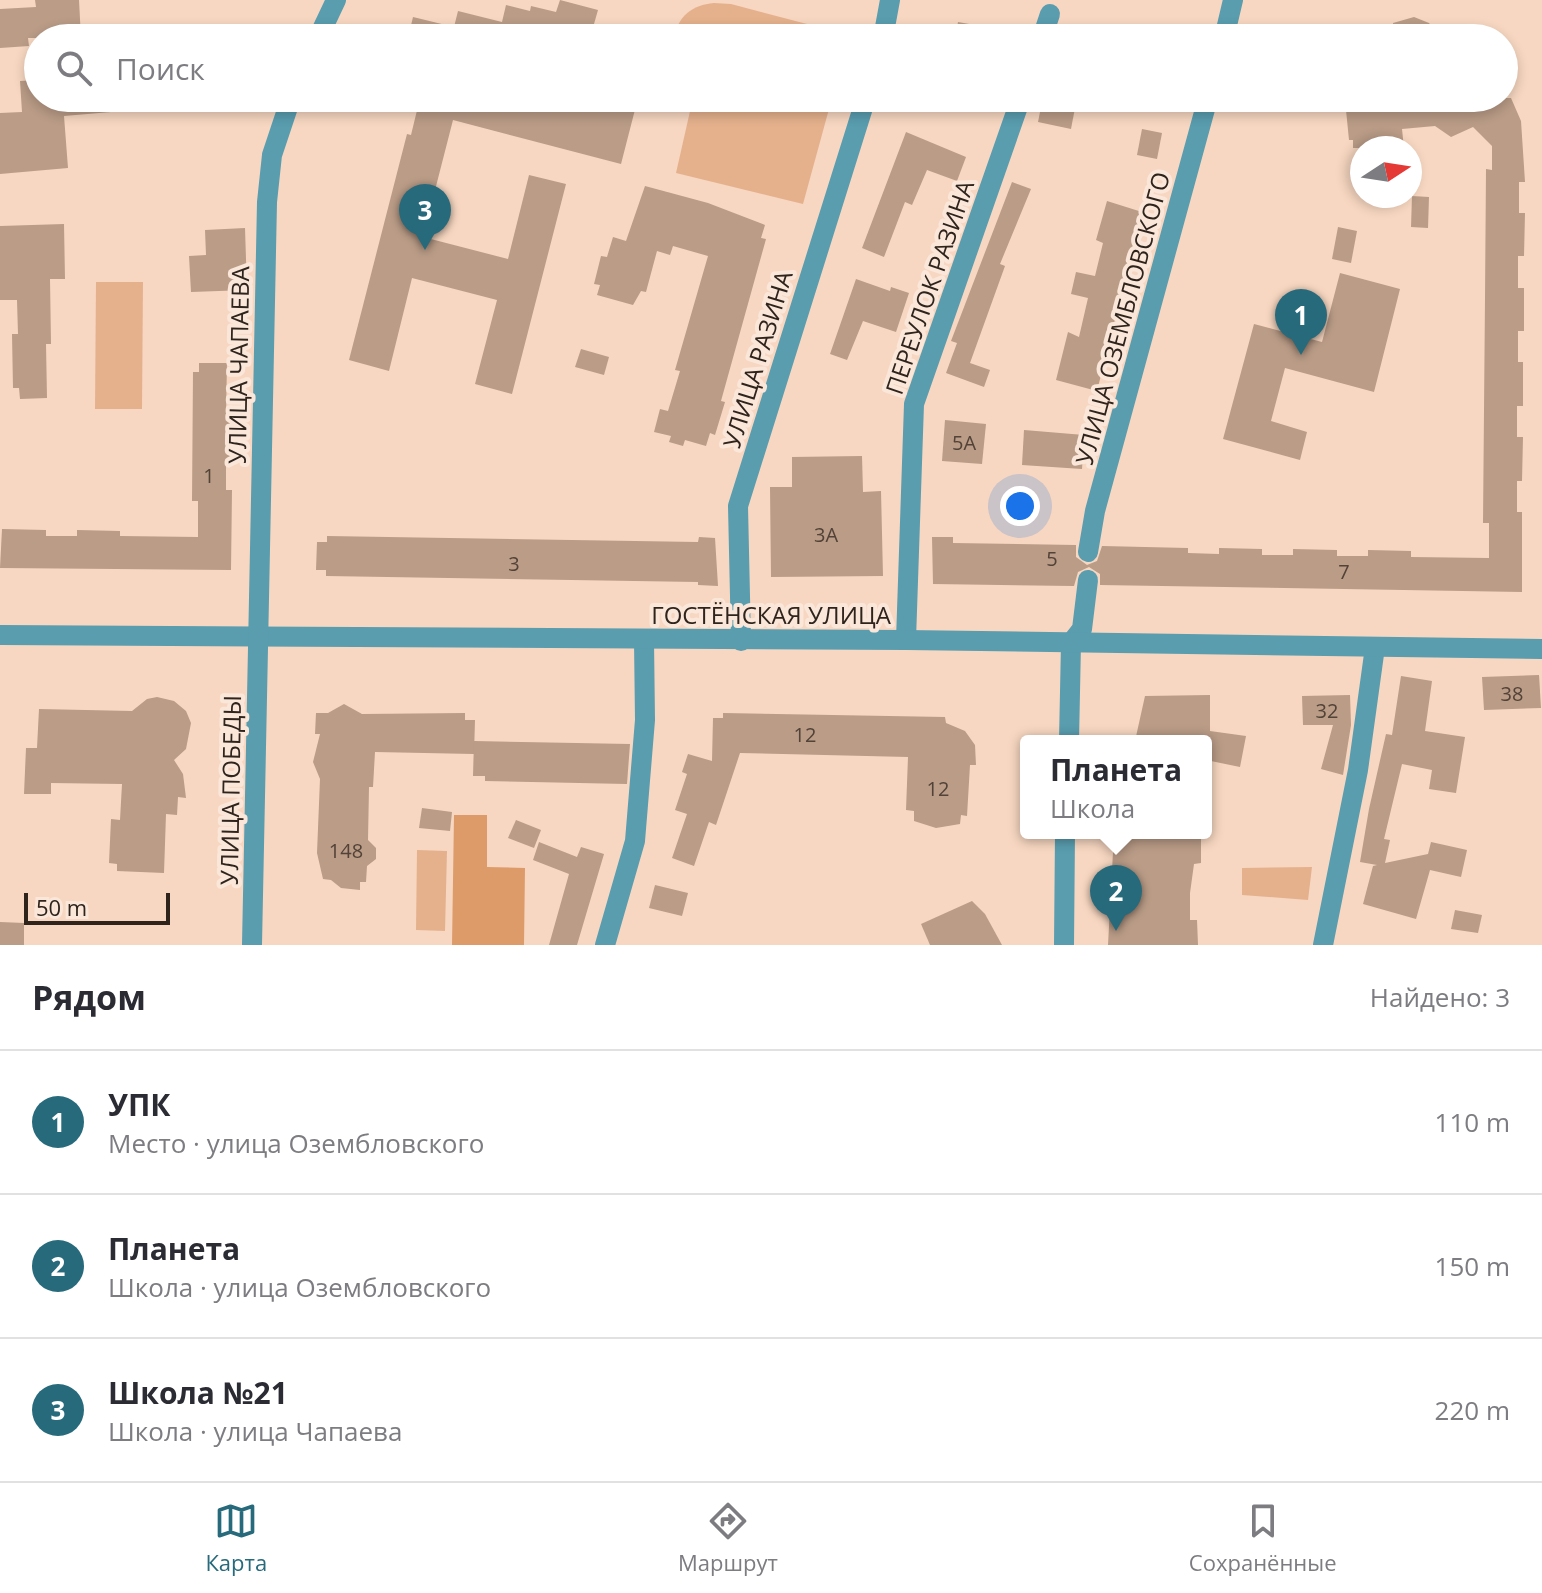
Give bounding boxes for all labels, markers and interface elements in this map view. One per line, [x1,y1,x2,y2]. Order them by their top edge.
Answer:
search box [24,24,1518,112]
icon: search [52,46,96,90]
text: Поиск [116,48,205,89]
north arrow [1350,136,1422,208]
street label: УЛИЦА ОЗЕМБЛОВСКОГО [1067,168,1177,468]
street label: ПЕРЕУЛОК РАЗИНА [877,175,981,399]
pin: 3 [399,184,451,250]
street label: УЛИЦА ЧАПАЕВА [220,265,256,464]
street label: УЛИЦА РАЗИНА [714,266,800,452]
pin: 1 [1275,289,1327,355]
house number: 5А [952,429,976,456]
house number: 1 [203,462,215,489]
your location [1000,486,1040,526]
house number: 3А [814,521,838,548]
house number: 5 [1046,545,1058,572]
house number: 3 [508,550,520,577]
house number: 7 [1338,558,1350,585]
street label: ГОСТЁНСКАЯ УЛИЦА [651,598,892,631]
house number: 38 [1501,680,1523,707]
street label: УЛИЦА ПОБЕДЫ [212,695,248,885]
house number: 32 [1316,697,1338,724]
house number: 12 [794,721,816,748]
popup [1020,735,1212,839]
text: Планета [1050,749,1182,790]
house number: 12 [927,775,949,802]
text: Школа [1050,790,1135,826]
house number: 148 [329,837,363,864]
pin: 2 [1090,865,1142,931]
scale bar [24,889,170,925]
text: 50 m [36,892,87,922]
text: Рядом [32,974,146,1020]
text: Найдено: 3 [1370,979,1510,1015]
text: УПК [108,1084,170,1125]
text: 1 [51,1104,65,1140]
text: 110 m [1435,1104,1510,1140]
text: Место · улица Озембловского [108,1125,484,1161]
text: Планета [108,1228,240,1269]
text: 2 [51,1248,65,1284]
text: 150 m [1435,1248,1510,1284]
text: Школа · улица Озембловского [108,1269,491,1305]
text: Школа №21 [108,1372,288,1413]
text: 3 [51,1392,65,1428]
text: 220 m [1435,1392,1510,1428]
text: Школа · улица Чапаева [108,1413,403,1449]
tab: Карта [205,1499,267,1577]
tab: Маршрут [678,1499,778,1577]
tab: Сохранённые [1189,1499,1337,1577]

